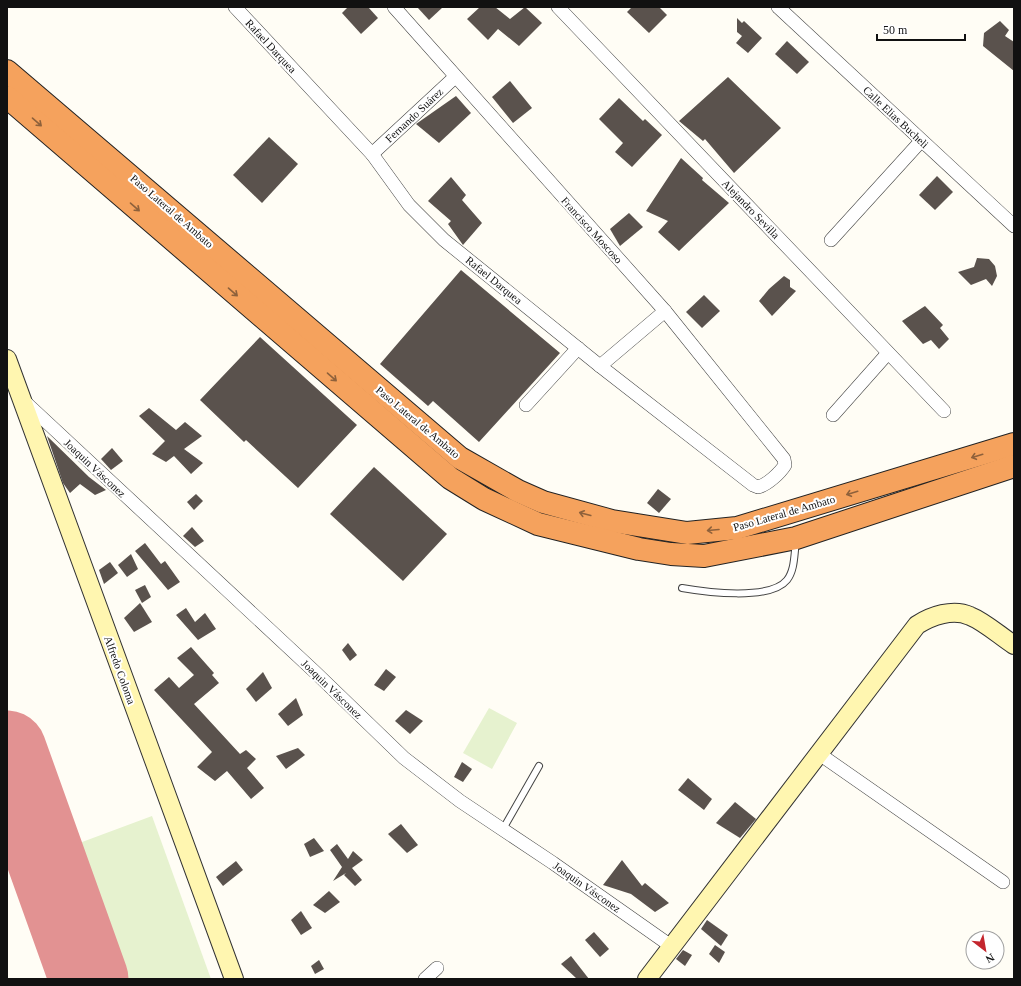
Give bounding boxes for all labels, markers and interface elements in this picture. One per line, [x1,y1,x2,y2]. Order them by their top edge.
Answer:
scale bar [877,16,965,42]
street label: Rafael Darquea [243,17,299,75]
text: 50 m [883,23,908,37]
street label: Calle Elias Bucheli [861,84,931,150]
street label: Fernando Suárez [383,85,445,145]
one-way arrow [31,118,42,127]
street label: Paso Lateral de Ambato [128,172,216,250]
street label: Alejandro Sevilla [720,177,782,241]
street label: Francisco Moscoso [559,194,625,266]
one-way arrow [130,203,140,212]
street label: Rafael Darquea [464,254,525,306]
one-way arrow [228,287,238,296]
one-way arrow [327,372,337,381]
street label: Paso Lateral de Ambato [374,384,463,461]
street label: Joaquin Vásconez [62,436,128,500]
one-way arrow [970,453,983,460]
one-way arrow [846,490,859,497]
street label: Paso Lateral de Ambato [732,493,837,533]
one-way arrow [579,509,592,517]
one-way arrow [707,527,720,534]
street label: Alfredo Coloma [102,634,138,706]
street label: Joaquin Vásconez [299,657,365,721]
street label: Joaquin Vásconez [551,859,623,915]
north arrow [965,930,1005,970]
text: N [984,951,997,966]

